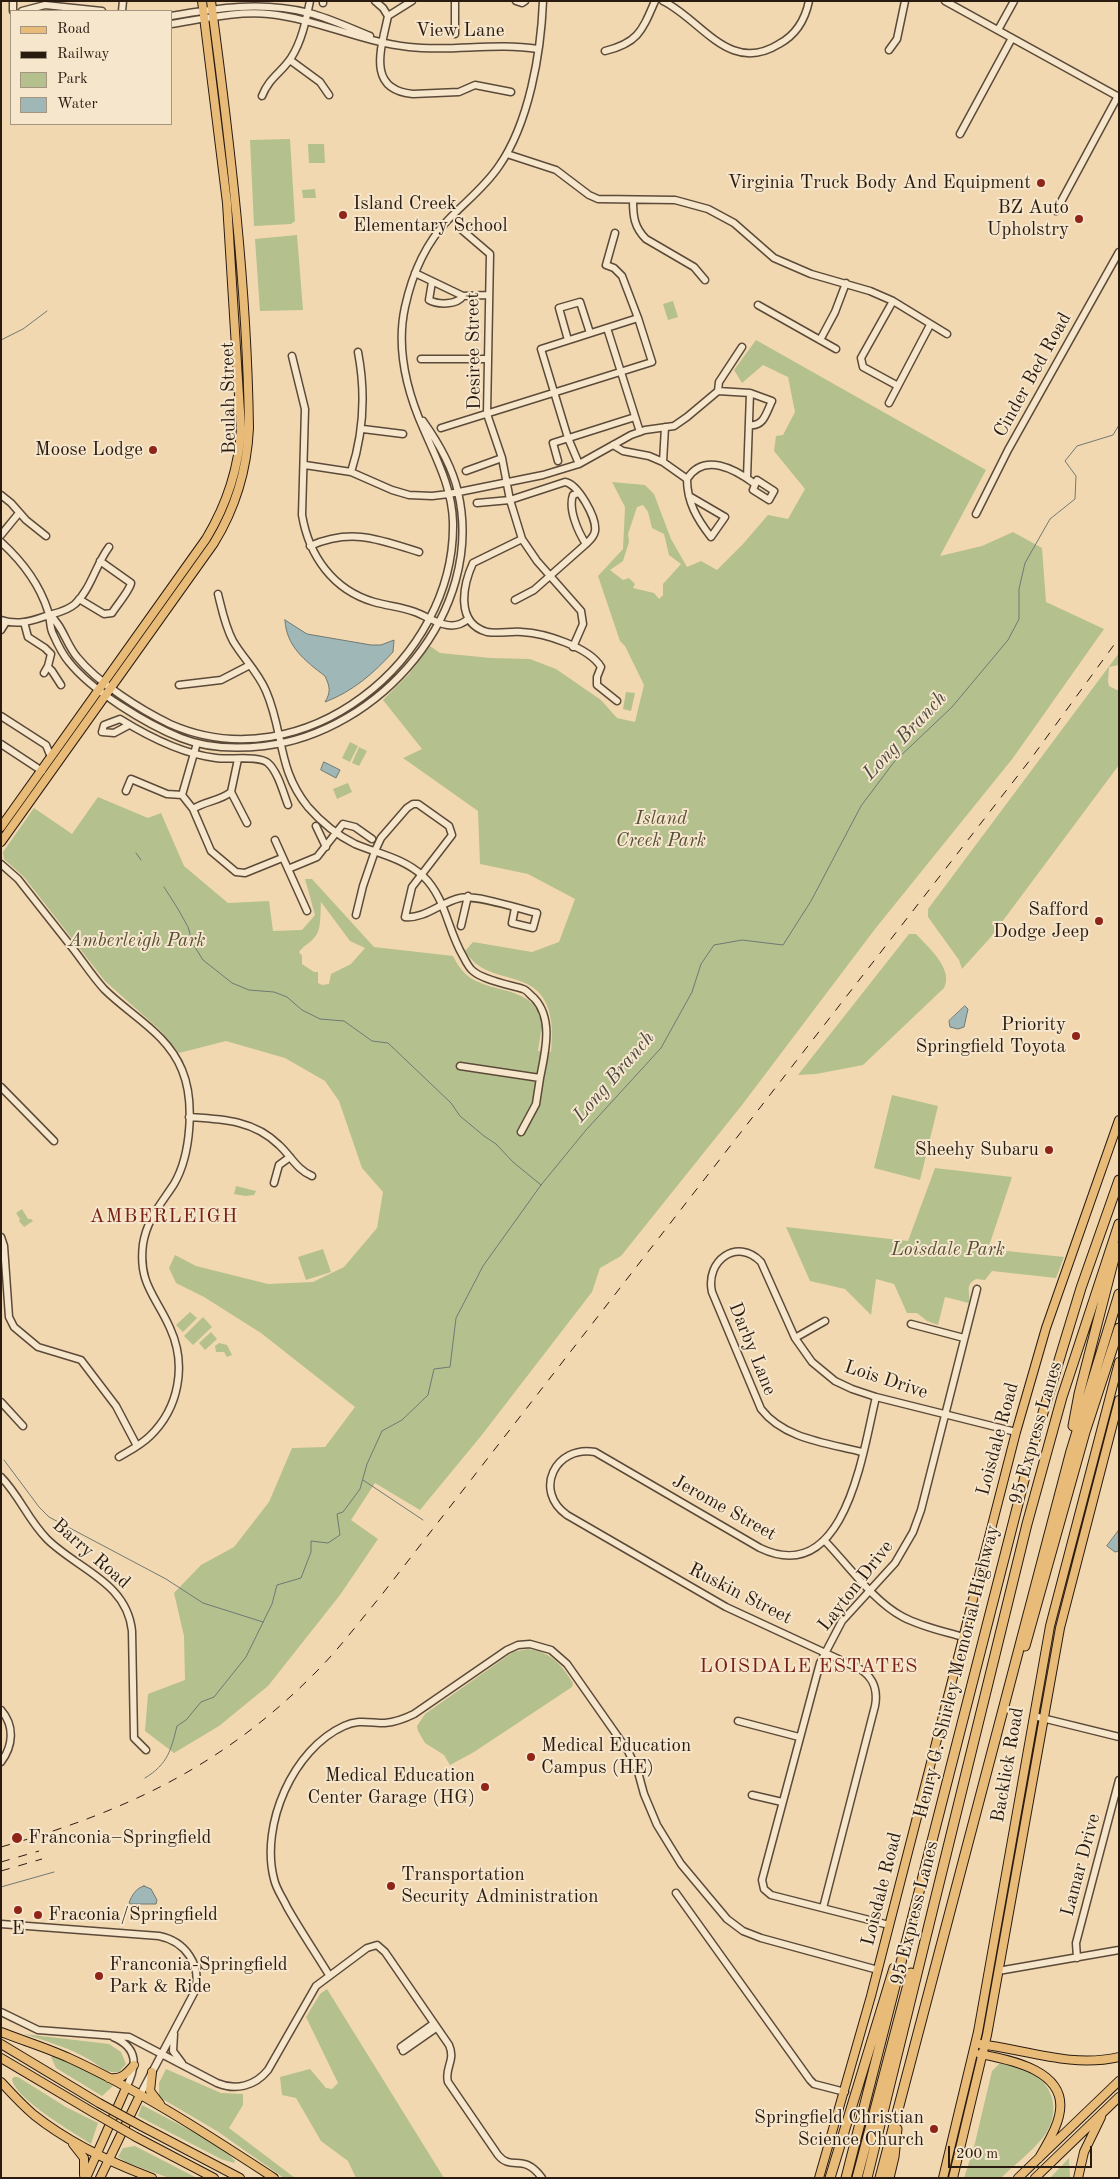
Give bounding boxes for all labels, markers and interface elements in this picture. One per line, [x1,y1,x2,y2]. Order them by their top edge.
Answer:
legend [10,10,172,125]
street label: View Lane [416,20,504,42]
text: Road [57,22,90,37]
text: Railway [57,47,110,62]
text: Park [57,72,88,87]
text: Water [57,97,98,112]
place label: Virginia Truck Body And Equipment [727,172,1031,194]
marker: Virginia Truck Body And Equipment [1035,177,1047,189]
place label: Island Creek Elementary School [353,193,508,237]
place label: BZ Auto Upholstry [987,197,1069,241]
marker: Island Creek Elementary School [337,209,349,221]
marker: BZ Auto Upholstry [1073,213,1085,225]
street label: Desiree Street [462,292,486,410]
street label: Cinder Bed Road [989,309,1077,441]
street label: Beulah Street [217,342,241,454]
place label: Moose Lodge [35,439,143,461]
marker: Moose Lodge [147,444,159,456]
water label: Long Branch [858,687,952,785]
park label: Island Creek Park [616,808,706,852]
place label: Safford Dodge Jeep [993,899,1089,943]
marker: Safford Dodge Jeep [1093,915,1105,927]
park label: Amberleigh Park [68,930,206,952]
place label: Priority Springfield Toyota [915,1014,1066,1058]
water label: Long Branch [568,1027,660,1127]
marker: Priority Springfield Toyota [1070,1030,1082,1042]
place label: Sheehy Subaru [915,1139,1039,1161]
marker: Sheehy Subaru [1043,1144,1055,1156]
district label: AMBERLEIGH [88,1205,240,1229]
park label: Loisdale Park [891,1239,1005,1261]
street label: Darby Lane [723,1299,781,1399]
street label: Lois Drive [841,1356,931,1404]
street label: 95 Express Lanes [1005,1359,1067,1507]
street label: Loisdale Road [972,1380,1024,1498]
street label: Jerome Street [668,1470,780,1546]
street label: Barry Road [47,1514,135,1594]
street label: Henry G. Shirley Memorial Highway [909,1523,1005,1821]
street label: Layton Drive [813,1536,899,1636]
street label: Ruskin Street [685,1558,795,1630]
district label: LOISDALE ESTATES [698,1655,920,1679]
street label: Backlick Road [987,1706,1029,1824]
place label: Medical Education Campus (HE) [541,1735,691,1779]
marker: Medical Education Campus (HE) [525,1751,537,1763]
place label: Medical Education Center Garage (HG) [307,1765,475,1809]
marker: Medical Education Center Garage (HG) [479,1781,491,1793]
street label: Lamar Drive [1056,1811,1106,1919]
place label: Franconia–Springfield [28,1827,211,1849]
street label: Loisdale Road [857,1830,907,1948]
marker: Franconia–Springfield [10,1831,24,1845]
street label: 95 Express Lanes [886,1838,944,1988]
place label: Transportation Security Administration [401,1864,598,1908]
marker: Transportation Security Administration [385,1880,397,1892]
marker: E [12,1904,24,1916]
place label: Fraconia/Springfield [48,1904,218,1926]
marker: Fraconia/Springfield [32,1909,44,1921]
place label: E [11,1918,25,1940]
place label: Franconia-Springfield Park & Ride [109,1954,288,1998]
marker: Franconia-Springfield Park & Ride [93,1970,105,1982]
place label: Springfield Christian Science Church [754,2107,924,2151]
marker: Springfield Christian Science Church [928,2123,940,2135]
scale bar [950,2136,1094,2168]
text: 200 m [956,2147,998,2162]

